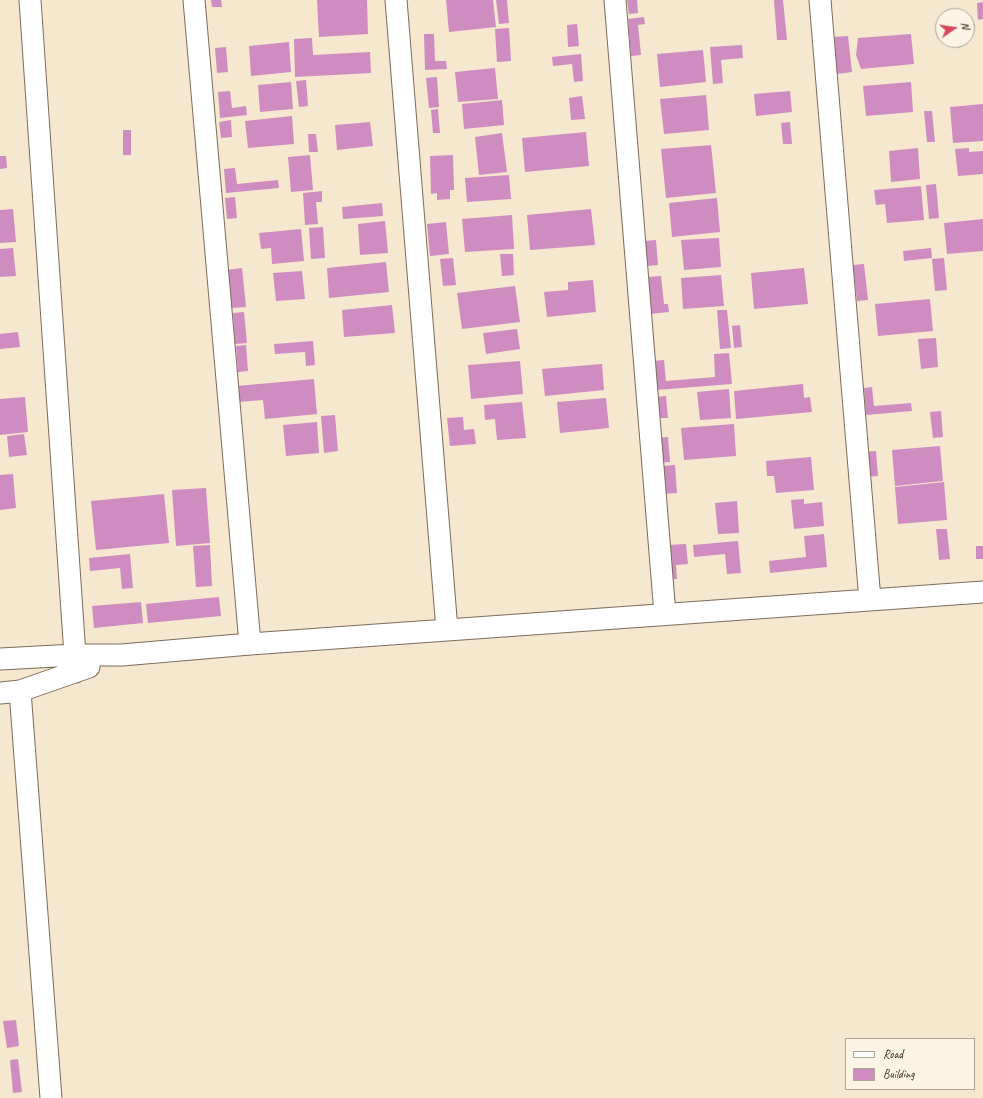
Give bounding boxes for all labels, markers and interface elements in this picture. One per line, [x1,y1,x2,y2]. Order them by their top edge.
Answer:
north arrow [935,8,975,48]
text: N [958,21,973,30]
legend [845,1038,975,1090]
text: Road [883,1046,903,1062]
text: Building [883,1066,915,1082]

